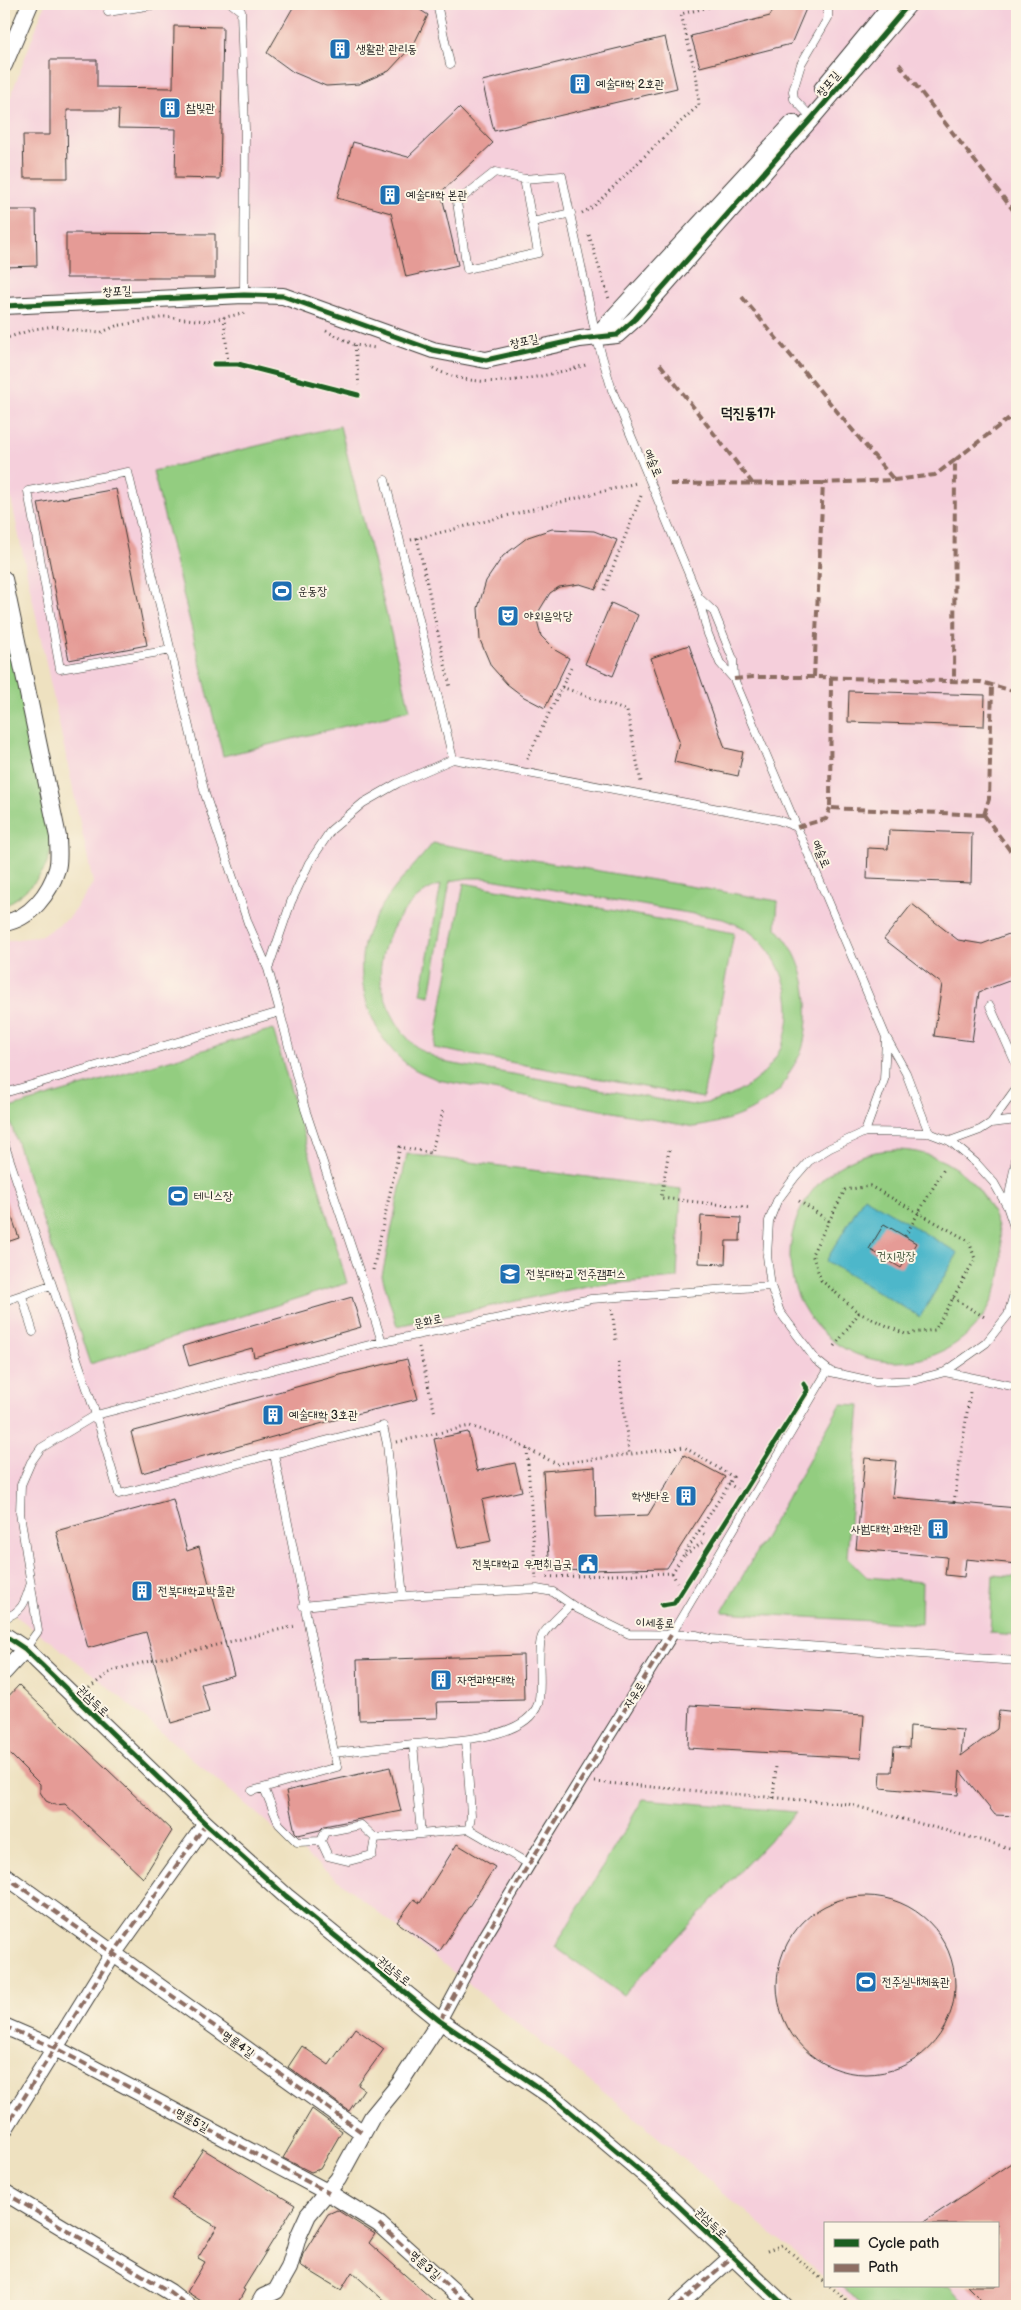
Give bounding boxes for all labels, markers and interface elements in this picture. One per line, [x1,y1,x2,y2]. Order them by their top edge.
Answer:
building icon: 생활관 관리동 [328,37,352,61]
place label: 생활관 관리동 [356,42,417,57]
street label: 창포길 [813,68,844,100]
building icon: 예술대학 2호관 [568,72,592,96]
place label: 예술대학 2호관 [596,77,665,92]
building icon: 참빛관 [158,96,182,120]
place label: 참빛관 [186,101,215,116]
building icon: 예술대학 본관 [378,183,402,207]
place label: 예술대학 본관 [406,188,468,203]
street label: 창포길 [102,283,132,300]
street label: 창포길 [508,331,540,352]
district label: 덕진동1가 [721,404,776,423]
street label: 예술로 [640,447,665,479]
sports icon: 운동장 [270,579,294,603]
place label: 운동장 [298,584,327,599]
theatre icon: 야외음악당 [496,604,520,628]
place label: 야외음악당 [524,609,573,624]
street label: 예술로 [808,838,833,870]
sports icon: 테니스장 [166,1184,190,1208]
place label: 테니스장 [194,1189,233,1204]
park label: 건지광장 [877,1249,916,1264]
school or university icon: 전북대학교 전주캠퍼스 [498,1262,522,1286]
place label: 전북대학교 전주캠퍼스 [526,1267,626,1282]
street label: 문화로 [412,1311,444,1332]
building icon: 예술대학 3호관 [261,1403,285,1427]
place label: 예술대학 3호관 [289,1408,358,1423]
building icon: 학생타운 [674,1484,698,1508]
place label: 학생타운 [631,1489,670,1504]
building icon: 사범대학 과학관 [926,1517,950,1541]
place label: 사범대학 과학관 [851,1522,922,1537]
public building icon: 전북대학교 우편취급국 [576,1552,600,1576]
place label: 전북대학교 우편취급국 [472,1557,572,1572]
building icon: 전북대학교박물관 [130,1579,154,1603]
place label: 전북대학교박물관 [158,1584,236,1599]
street label: 이세종로 [636,1616,674,1631]
building icon: 자연과학대학 [429,1668,453,1692]
place label: 자연과학대학 [457,1673,515,1688]
street label: 자유로 [620,1679,649,1712]
street label: 권삼득로 [74,1683,112,1720]
street label: 권삼득로 [374,1953,413,1989]
sports icon: 전주실내체육관 [854,1970,878,1994]
place label: 전주실내체육관 [882,1975,950,1990]
street label: 명륜4길 [219,2028,257,2061]
street label: 명륜5길 [172,2105,211,2136]
street label: 권삼득로 [691,2205,730,2242]
legend [824,2222,998,2288]
text: Cycle path [868,2234,939,2253]
street label: 명륜3길 [406,2248,443,2283]
text: Path [868,2258,898,2277]

